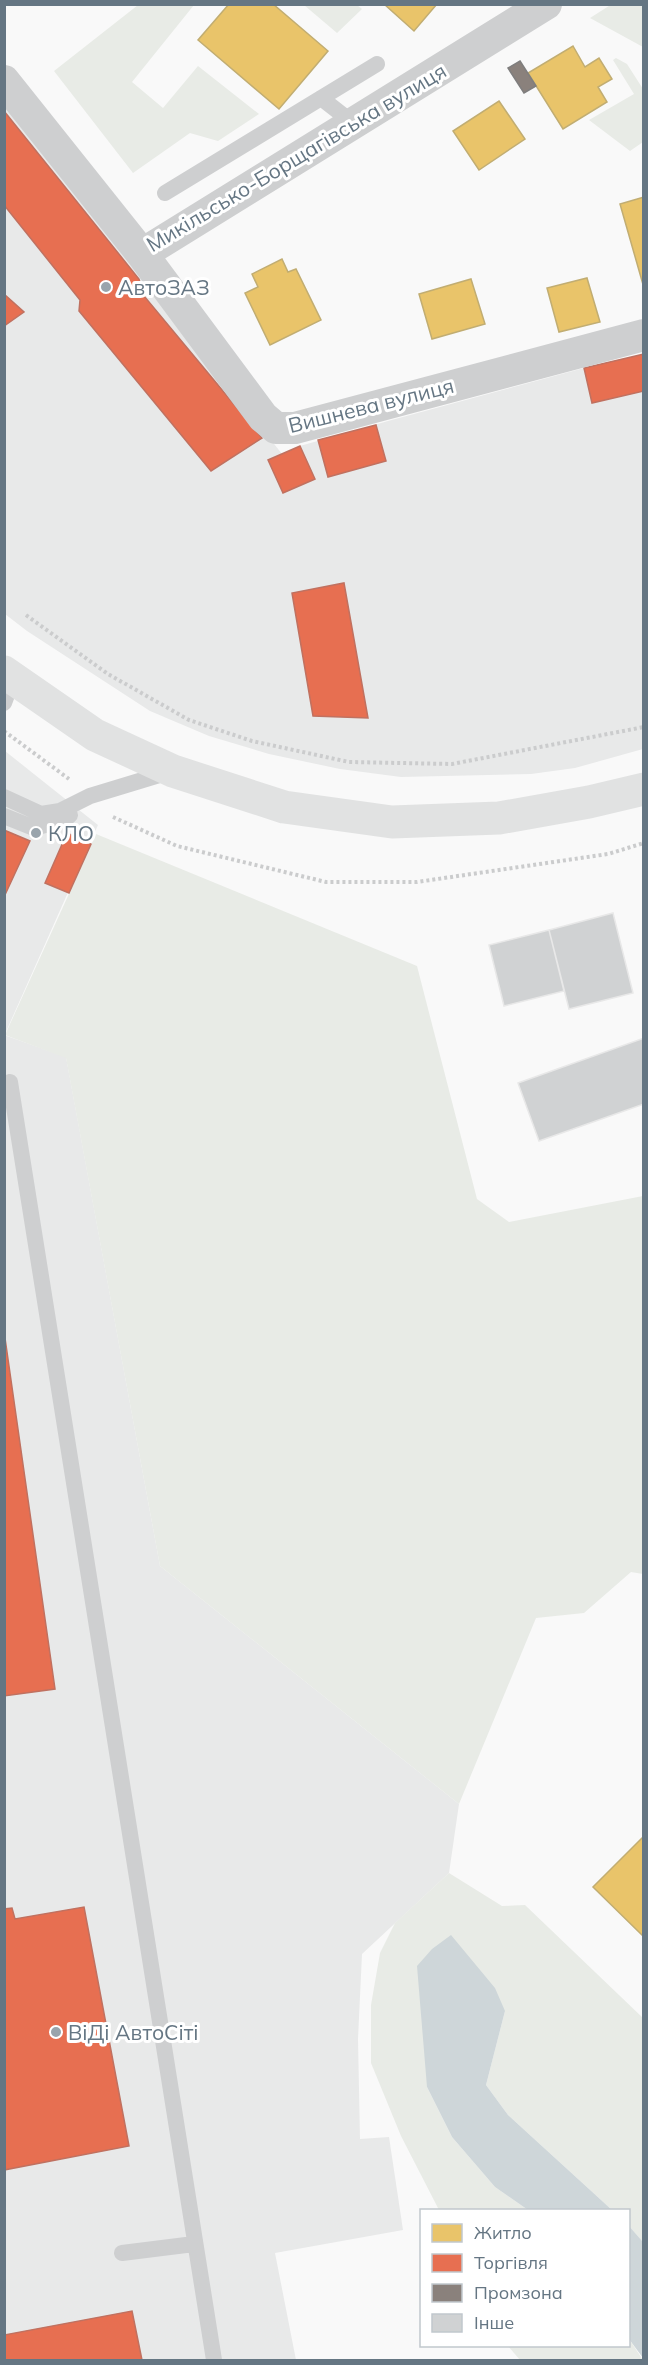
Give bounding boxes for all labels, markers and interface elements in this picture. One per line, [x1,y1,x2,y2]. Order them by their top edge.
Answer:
street label: Микільсько-Борщагівська вулиця [141,57,451,257]
place label: АвтоЗАЗ [118,274,210,300]
marker: АвтоЗАЗ [99,280,113,294]
street label: Вишнева вулиця [285,372,457,438]
place label: КЛО [48,820,94,846]
marker: КЛО [29,826,43,840]
place label: ВіДі АвтоСіті [68,2019,198,2045]
marker: ВіДі АвтоСіті [49,2025,63,2039]
legend [420,2209,630,2347]
text: Житло [474,2221,532,2244]
text: Торгівля [474,2251,548,2274]
text: Промзона [474,2281,563,2304]
text: Інше [474,2311,514,2334]

